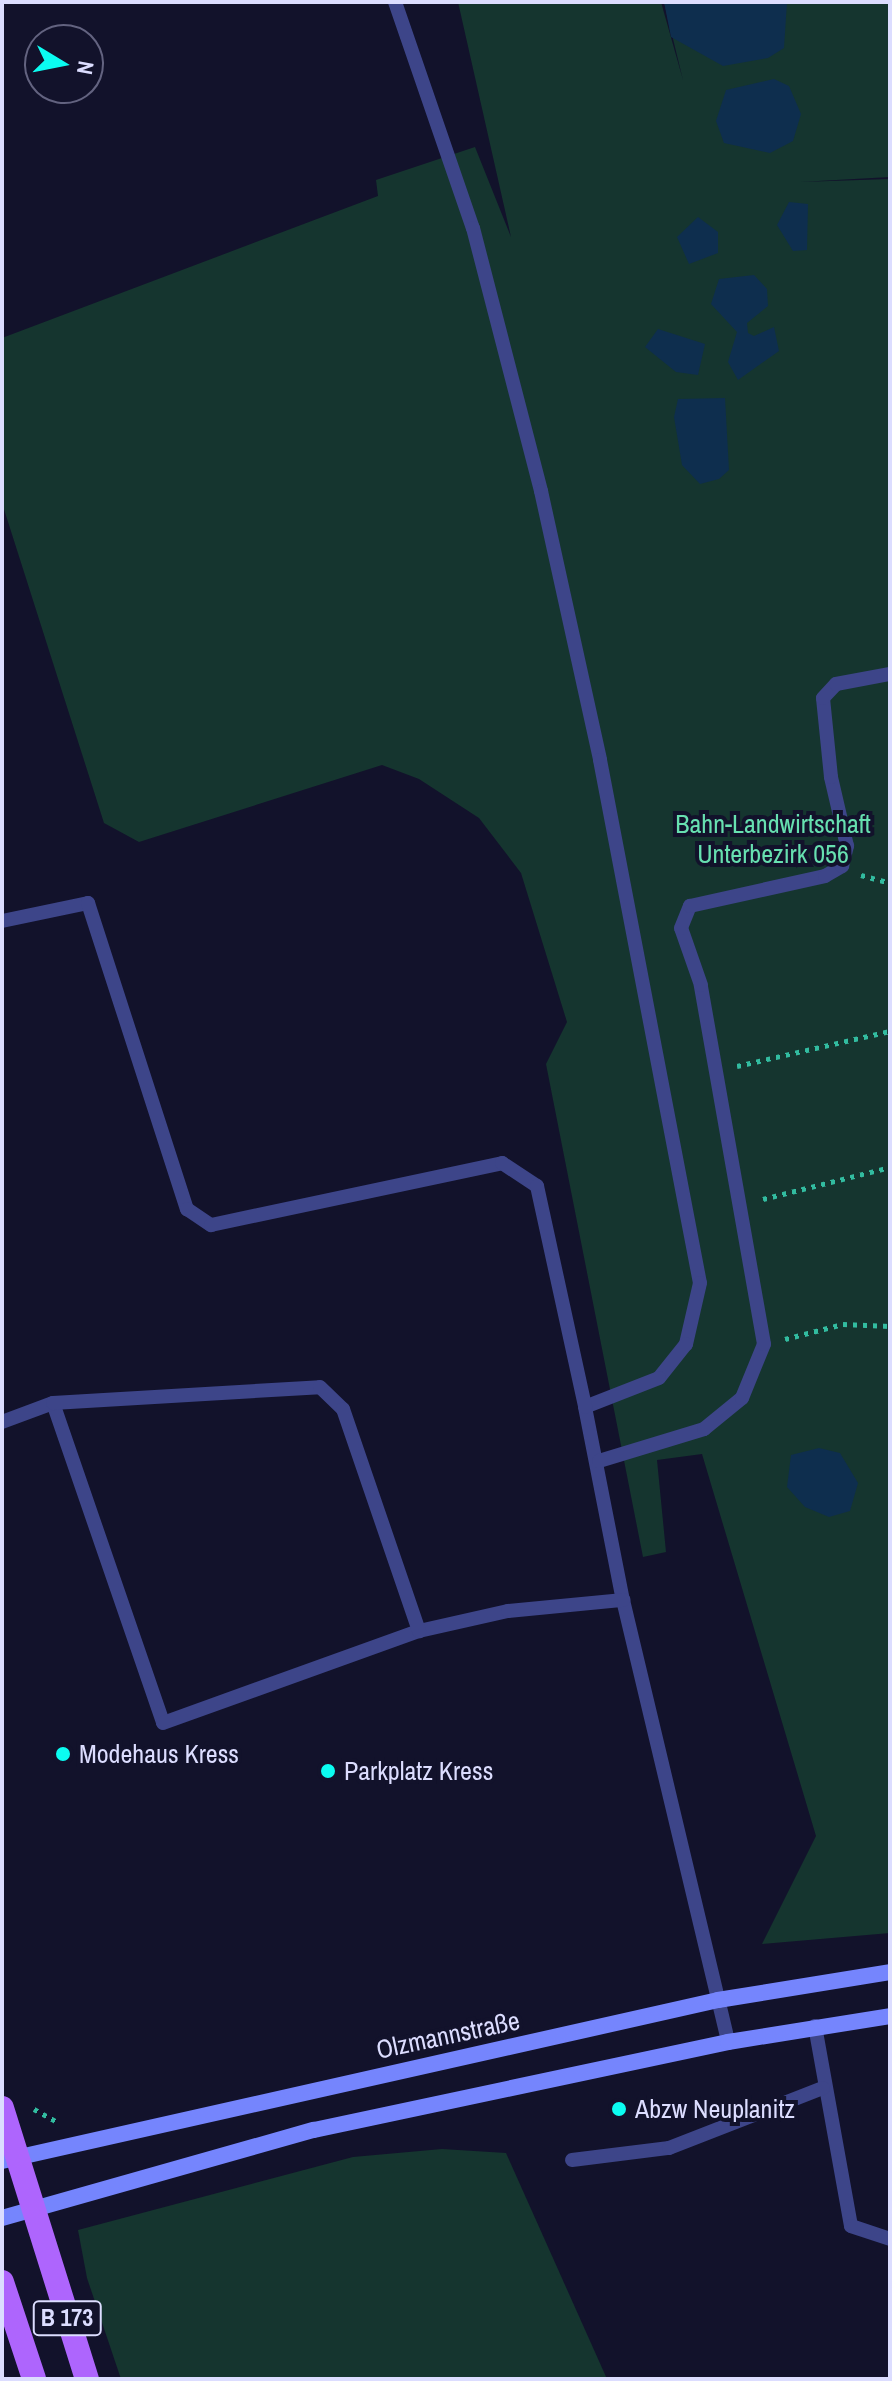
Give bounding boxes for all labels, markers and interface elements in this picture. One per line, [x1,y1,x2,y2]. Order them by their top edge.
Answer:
north arrow [24,24,104,104]
text: N [70,59,102,77]
park label: Bahn-Landwirtschaft Unterbezirk 056 [675,808,871,870]
place label: Modehaus Kress [79,1738,239,1770]
marker: Modehaus Kress [54,1745,72,1763]
place label: Parkplatz Kress [344,1755,493,1787]
marker: Parkplatz Kress [319,1762,337,1780]
street label: Olzmannstraße [373,2005,523,2065]
place label: Abzw Neuplanitz [635,2093,795,2125]
marker: Abzw Neuplanitz [610,2100,628,2118]
road number: B 173 [31,2298,103,2338]

